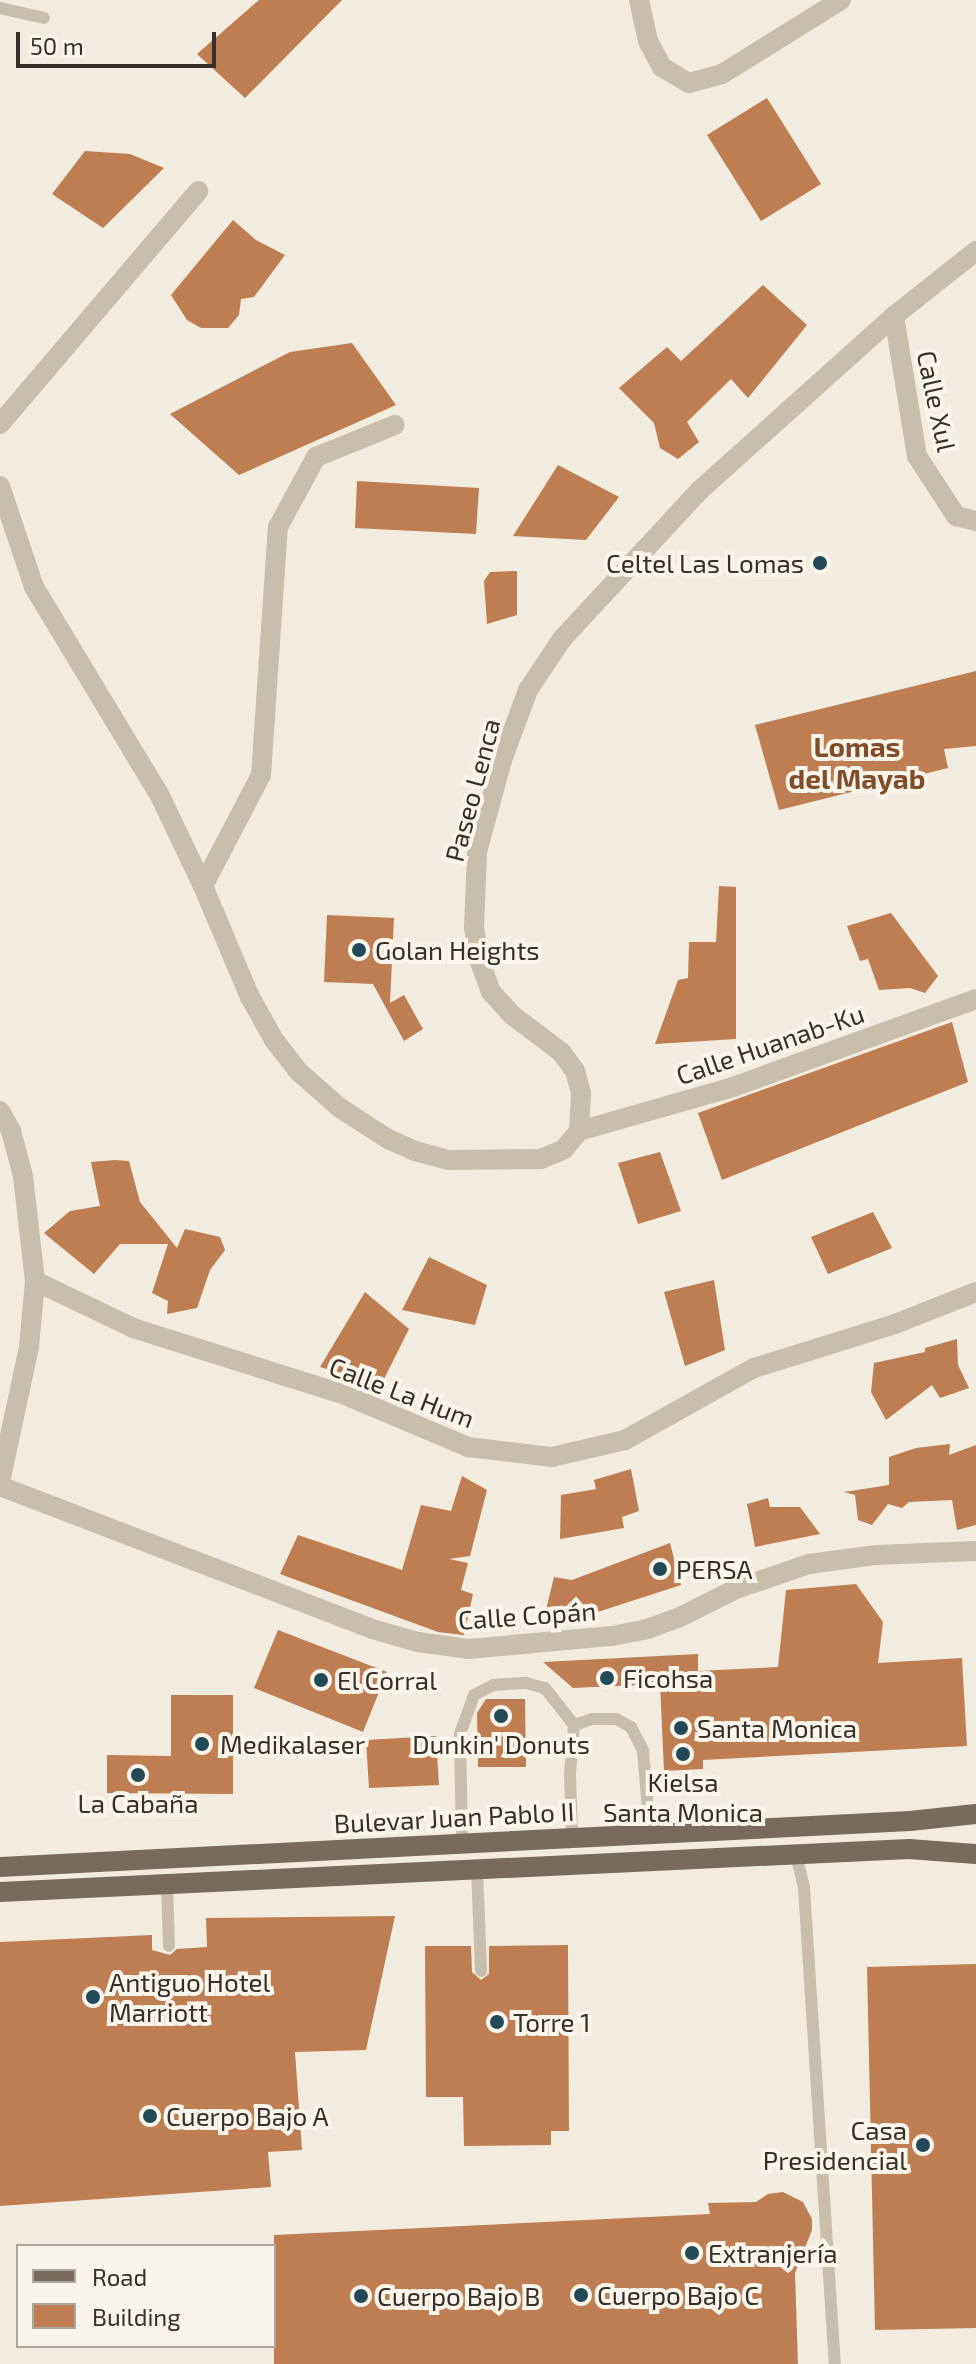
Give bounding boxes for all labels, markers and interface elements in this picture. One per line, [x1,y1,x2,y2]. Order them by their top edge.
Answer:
scale bar [20,16,220,66]
text: 50 m [30,31,84,60]
street label: Calle Xul [911,348,963,454]
place label: Celtel Las Lomas [605,547,804,579]
marker: Celtel Las Lomas [811,554,829,572]
street label: Paseo Lenca [438,715,506,865]
district label: Lomas del Mayab [788,729,926,795]
place label: Golan Heights [375,934,540,966]
marker: Golan Heights [350,941,368,959]
street label: Calle Huanab-Ku [672,997,868,1091]
street label: Calle La Hum [325,1350,479,1434]
place label: PERSA [676,1553,753,1585]
marker: PERSA [651,1560,669,1578]
street label: Calle Copán [457,1595,597,1635]
place label: Ficohsa [623,1662,713,1694]
place label: El Corral [337,1664,438,1696]
marker: Ficohsa [598,1669,616,1687]
marker: El Corral [312,1671,330,1689]
marker: Dunkin' Donuts [492,1707,510,1725]
place label: Santa Monica [697,1712,857,1744]
marker: Santa Monica [672,1719,690,1737]
place label: Medikalaser [220,1728,365,1760]
place label: Dunkin' Donuts [412,1728,590,1760]
marker: Medikalaser [191,1733,213,1755]
marker: Kielsa Santa Monica [674,1745,692,1763]
marker: La Cabaña [129,1766,147,1784]
place label: Kielsa Santa Monica [603,1766,763,1828]
place label: La Cabaña [77,1787,199,1819]
street label: Bulevar Juan Pablo II [332,1795,576,1839]
place label: Antiguo Hotel Marriott [109,1966,270,2028]
marker: Antiguo Hotel Marriott [84,1988,102,2006]
place label: Torre 1 [513,2006,591,2038]
marker: Torre 1 [488,2013,506,2031]
place label: Cuerpo Bajo A [166,2100,329,2132]
marker: Cuerpo Bajo A [141,2107,159,2125]
place label: Casa Presidencial [763,2114,907,2176]
marker: Casa Presidencial [914,2136,932,2154]
place label: Extranjería [708,2237,838,2269]
legend [16,2244,276,2348]
marker: Extranjería [683,2244,701,2262]
text: Road [92,2262,147,2291]
place label: Cuerpo Bajo C [597,2279,759,2311]
place label: Cuerpo Bajo B [377,2280,540,2312]
marker: Cuerpo Bajo C [572,2286,590,2304]
marker: Cuerpo Bajo B [352,2287,370,2305]
text: Building [92,2302,181,2331]

